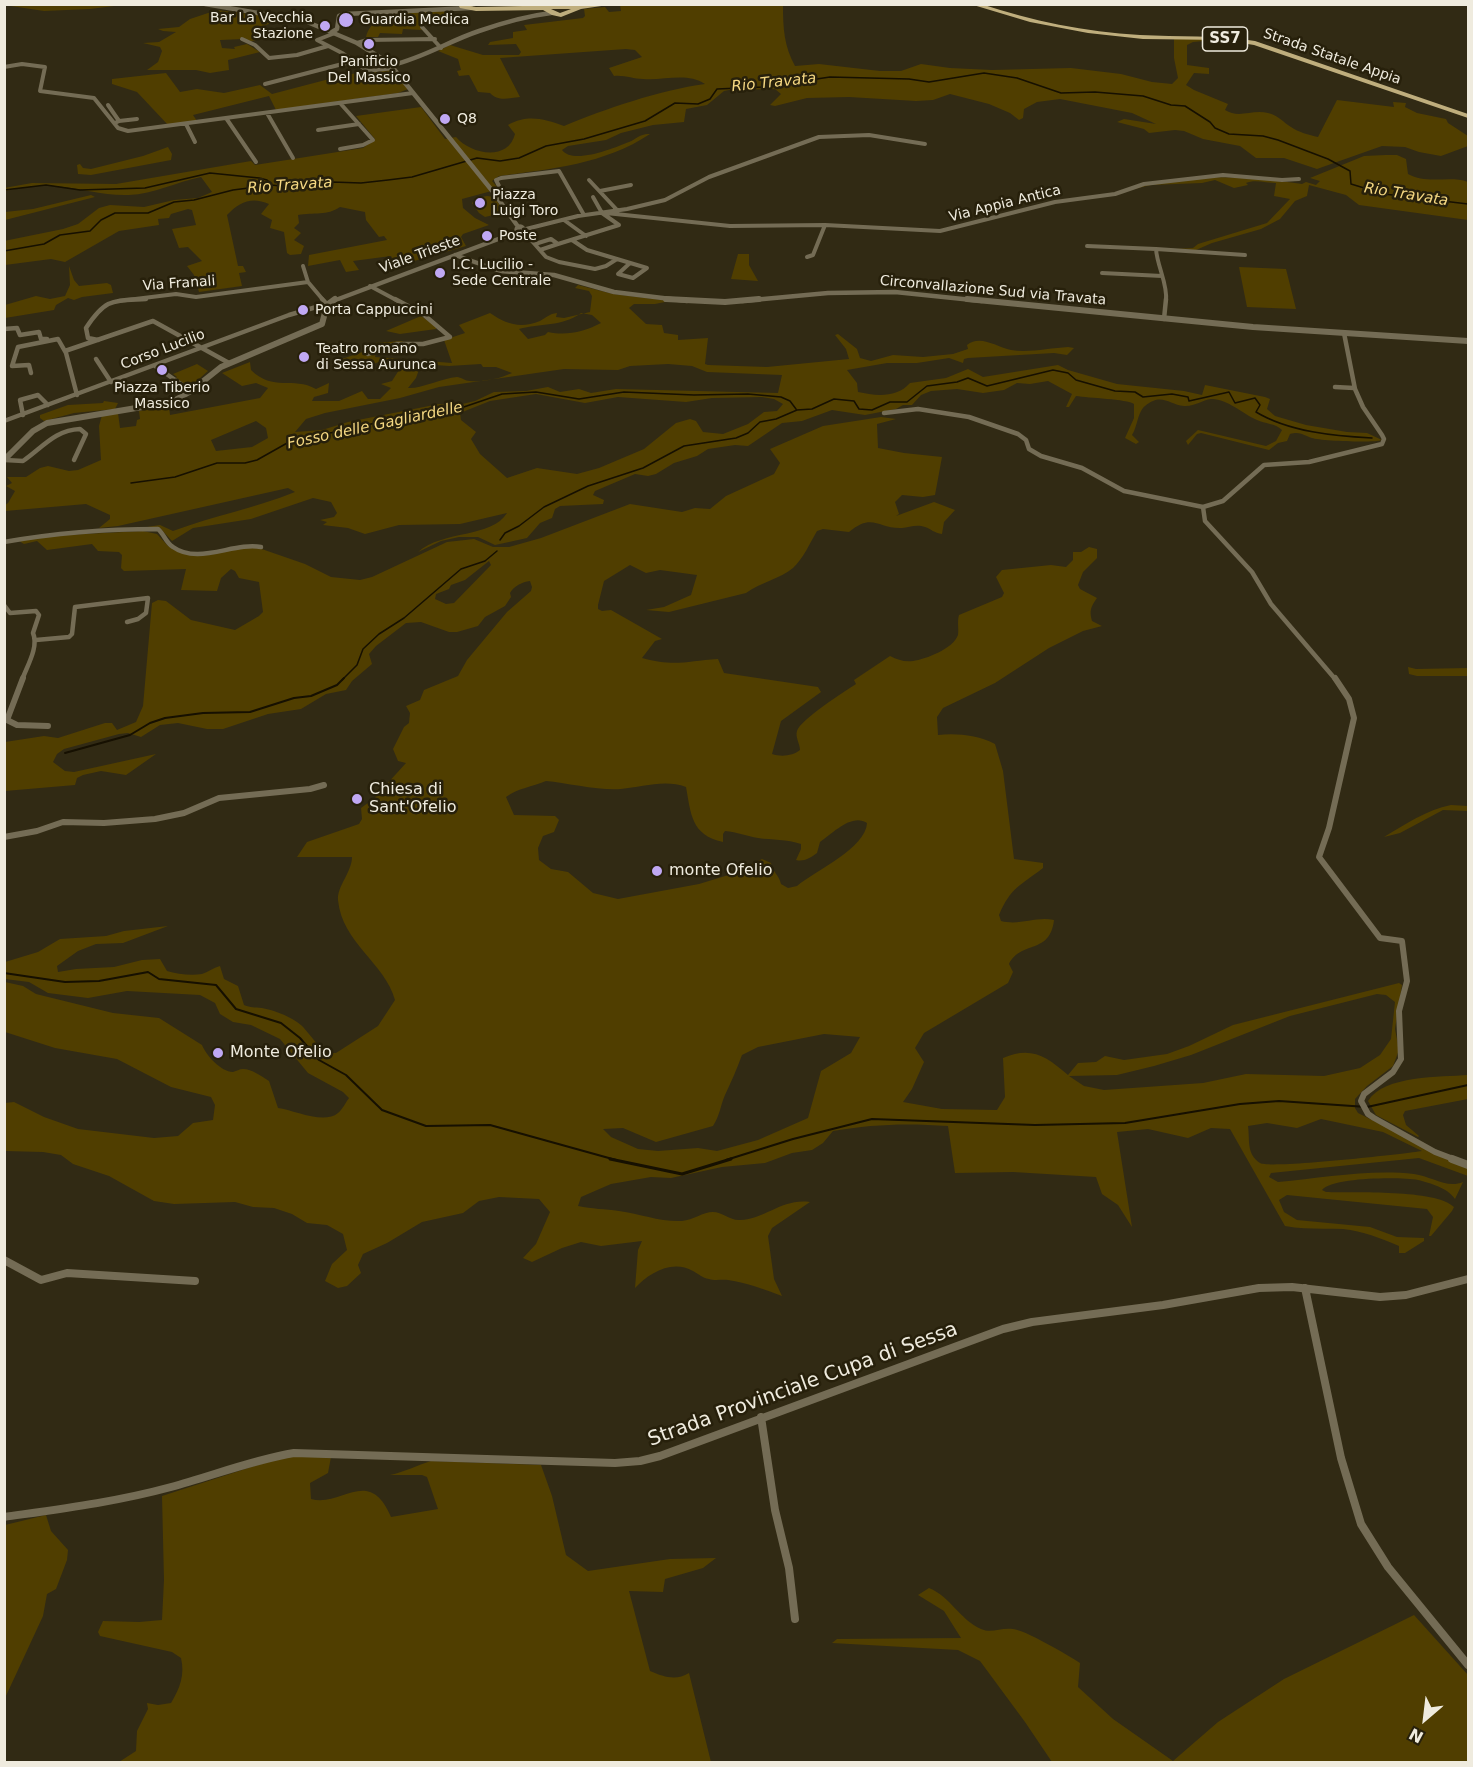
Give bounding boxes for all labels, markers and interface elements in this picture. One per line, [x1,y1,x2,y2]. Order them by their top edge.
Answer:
place label: Bar La Vecchia Stazione [210,10,313,42]
marker: Guardia Medica [337,11,355,29]
place label: Guardia Medica [360,12,469,28]
marker: Bar La Vecchia Stazione [318,19,332,33]
street label: Strada Statale Appia [1261,26,1403,88]
road number: SS7 [1202,27,1248,51]
marker: Panificio Del Massico [362,37,376,51]
place label: Panificio Del Massico [327,54,411,86]
water label: Rio Travata [731,70,817,96]
place label: Q8 [457,111,477,127]
marker: Q8 [438,112,452,126]
water label: Rio Travata [247,174,333,198]
water label: Rio Travata [1363,179,1449,211]
street label: Via Appia Antica [947,182,1063,226]
place label: Piazza Luigi Toro [492,187,558,220]
marker: Piazza Luigi Toro [473,196,487,210]
place label: Poste [499,228,537,244]
marker: Poste [480,229,494,243]
street label: Viale Trieste [377,233,463,277]
place label: I.C. Lucilio - Sede Centrale [452,257,551,290]
marker: I.C. Lucilio - Sede Centrale [433,266,447,280]
street label: Via Franali [142,273,216,295]
street label: Circonvallazione Sud via Travata [879,273,1107,309]
place label: Porta Cappuccini [315,302,433,318]
marker: Porta Cappuccini [296,303,310,317]
street label: Corso Lucilio [119,326,207,374]
place label: Teatro romano di Sessa Aurunca [316,341,437,374]
marker: Teatro romano di Sessa Aurunca [297,350,311,364]
marker: Piazza Tiberio Massico [155,363,169,377]
place label: Piazza Tiberio Massico [114,380,210,412]
water label: Fosso delle Gagliardelle [286,399,464,453]
place label: Chiesa di Sant'Ofelio [369,780,457,818]
marker: Chiesa di Sant'Ofelio [350,792,364,806]
place label: monte Ofelio [669,861,772,881]
marker: monte Ofelio [650,864,664,878]
place label: Monte Ofelio [230,1043,332,1063]
marker: Monte Ofelio [211,1046,225,1060]
street label: Strada Provinciale Cupa di Sessa [645,1318,961,1452]
north arrow [1395,1689,1455,1749]
text: N [1406,1724,1427,1747]

